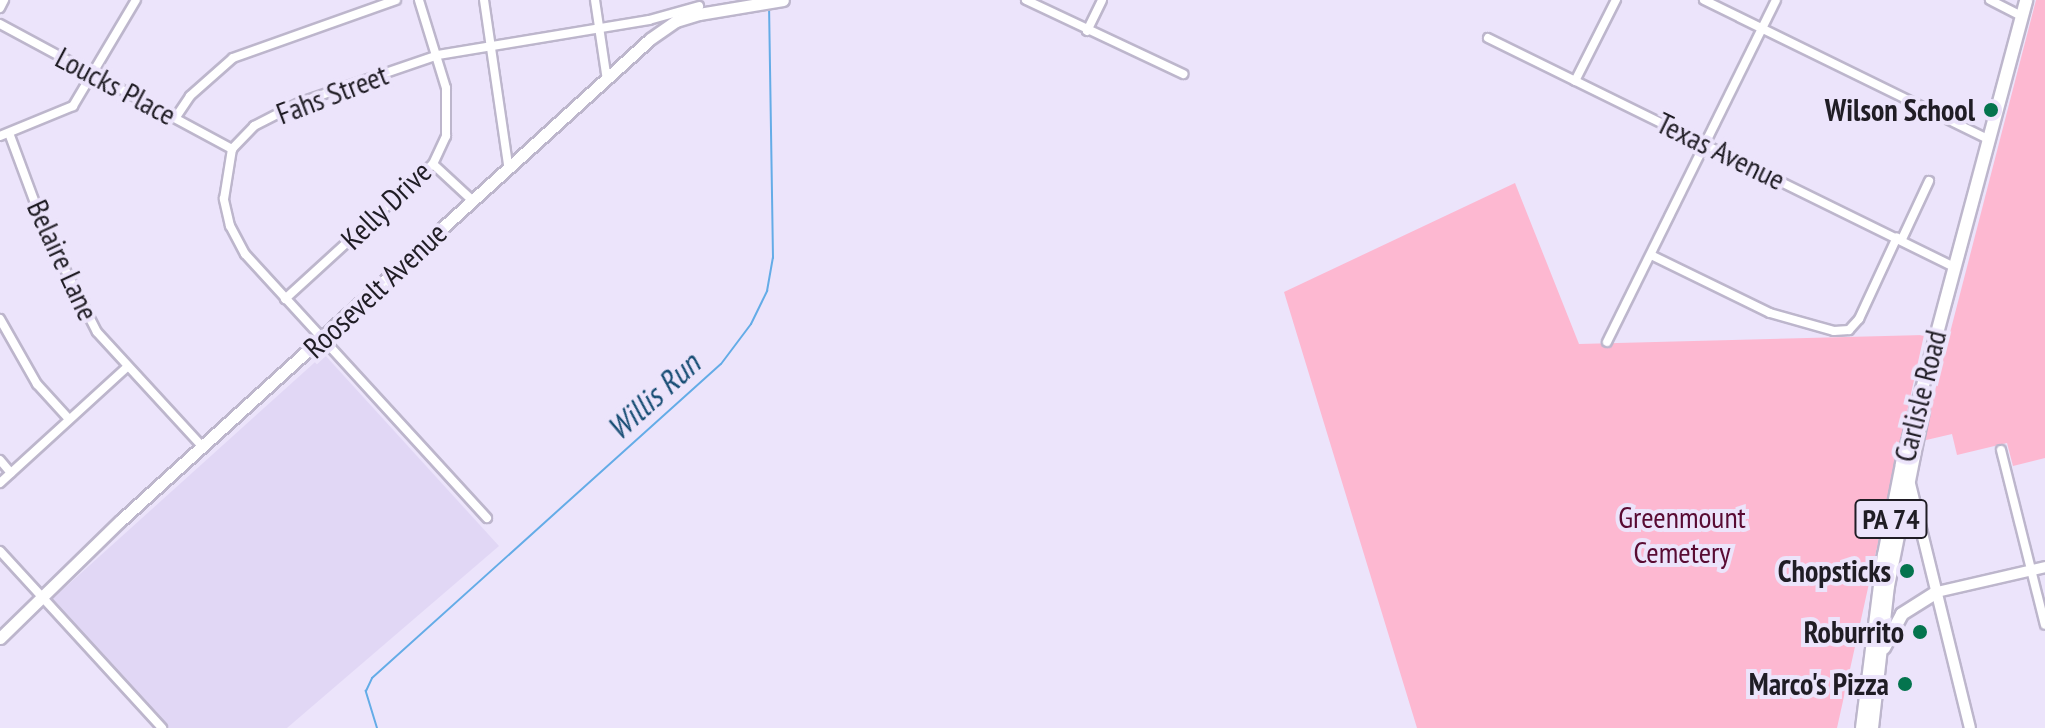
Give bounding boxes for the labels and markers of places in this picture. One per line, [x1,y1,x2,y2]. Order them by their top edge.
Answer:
place label: Wilson School [1825,92,1975,128]
marker: Wilson School [1982,101,2000,119]
place label: Chopsticks [1778,553,1891,589]
marker: Chopsticks [1898,562,1916,580]
place label: Roburrito [1804,614,1904,650]
marker: Roburrito [1911,623,1929,641]
place label: Marco's Pizza [1749,666,1889,702]
marker: Marco's Pizza [1896,675,1914,693]

